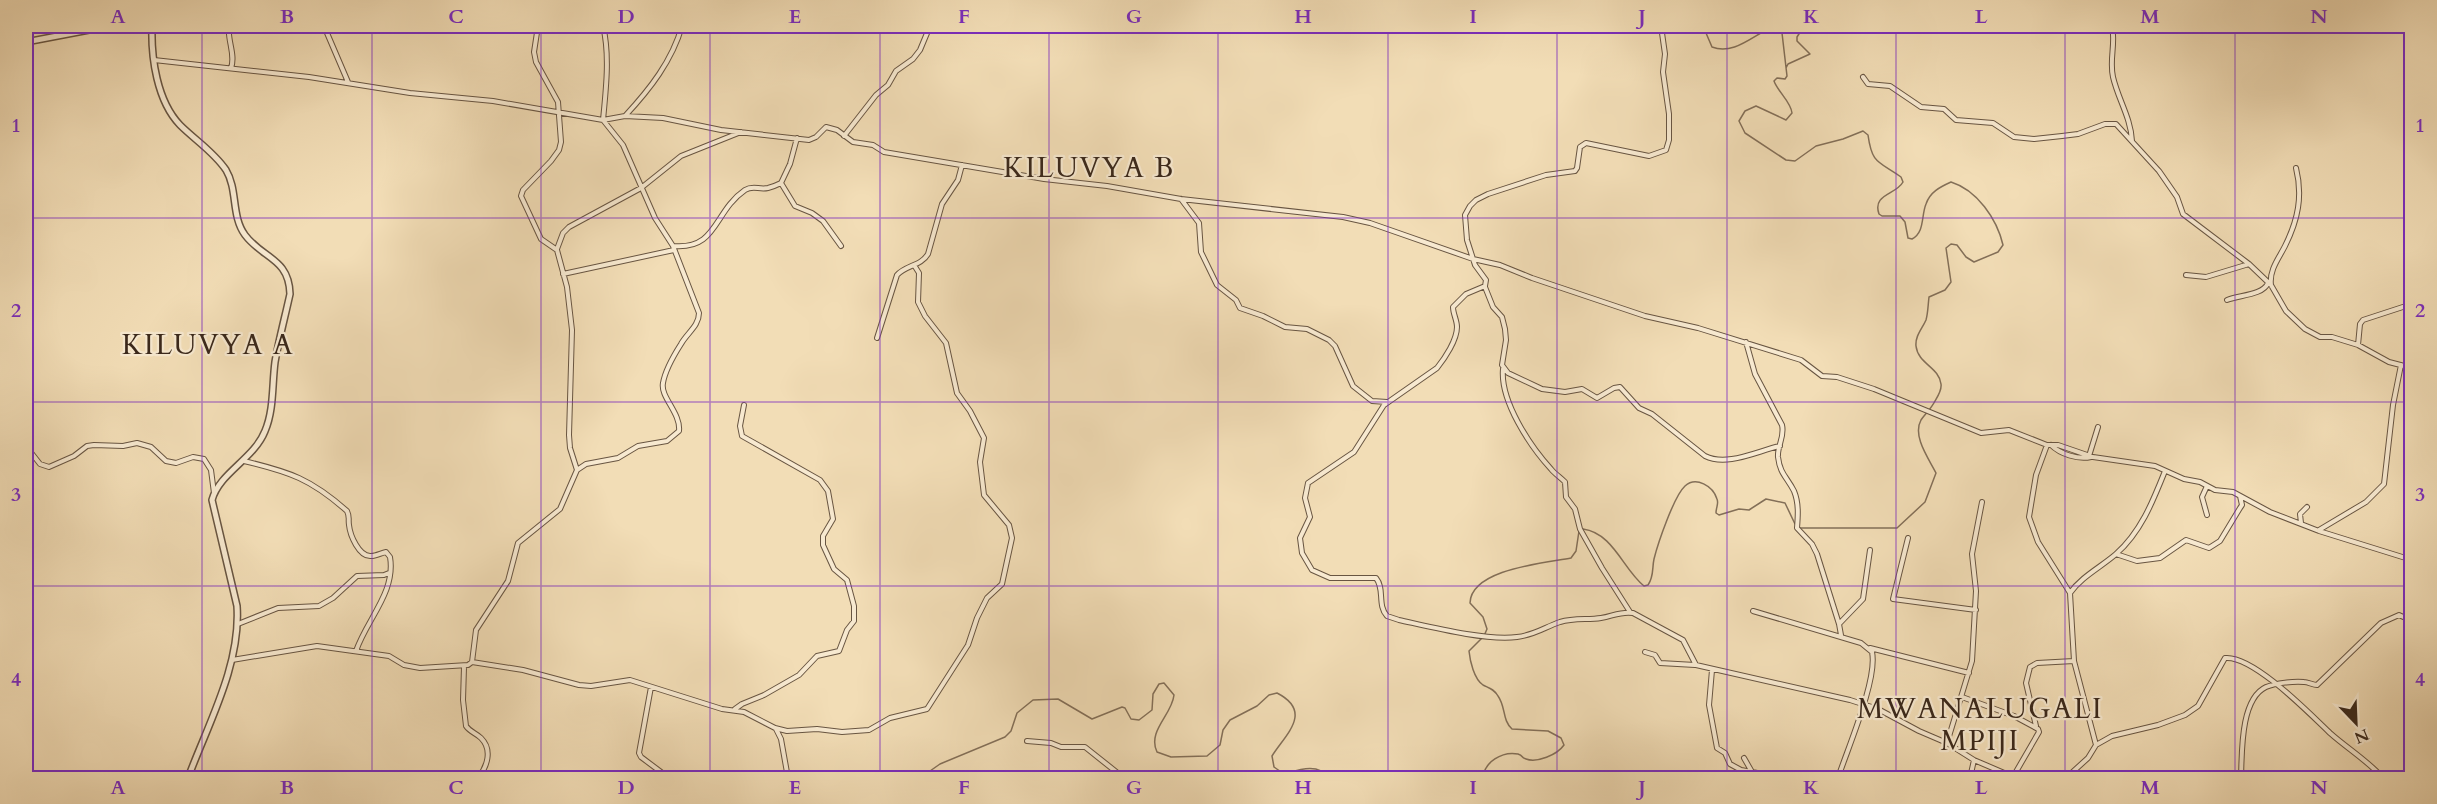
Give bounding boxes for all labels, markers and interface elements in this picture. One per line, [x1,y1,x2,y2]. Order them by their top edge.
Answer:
text: A [110,3,126,30]
text: B [280,3,294,30]
text: C [448,3,464,30]
text: D [617,3,635,30]
text: E [789,3,801,30]
text: F [958,3,970,30]
text: G [1126,3,1142,30]
text: H [1294,3,1312,30]
text: I [1469,3,1477,30]
text: J [1635,3,1646,30]
text: K [1803,3,1820,30]
text: L [1975,3,1988,30]
text: M [2140,3,2160,30]
text: N [2310,3,2328,30]
text: 1 [11,112,21,139]
text: 1 [2415,112,2425,139]
district label: KILUVYA B [1003,149,1175,187]
text: 2 [11,297,21,324]
text: 2 [2415,297,2425,324]
district label: KILUVYA A [122,326,294,364]
text: 3 [11,481,21,508]
text: 3 [2415,481,2425,508]
text: 4 [11,666,21,693]
text: 4 [2415,666,2425,693]
district label: MWANALUGALI MPIJI [1857,690,2103,760]
north arrow [2326,693,2386,753]
text: N [2351,723,2372,749]
text: A [110,774,126,801]
text: B [280,774,294,801]
text: C [448,774,464,801]
text: D [617,774,635,801]
text: E [789,774,801,801]
text: F [958,774,970,801]
text: G [1126,774,1142,801]
text: H [1294,774,1312,801]
text: I [1469,774,1477,801]
text: J [1635,774,1646,801]
text: K [1803,774,1820,801]
text: L [1975,774,1988,801]
text: M [2140,774,2160,801]
text: N [2310,774,2328,801]

